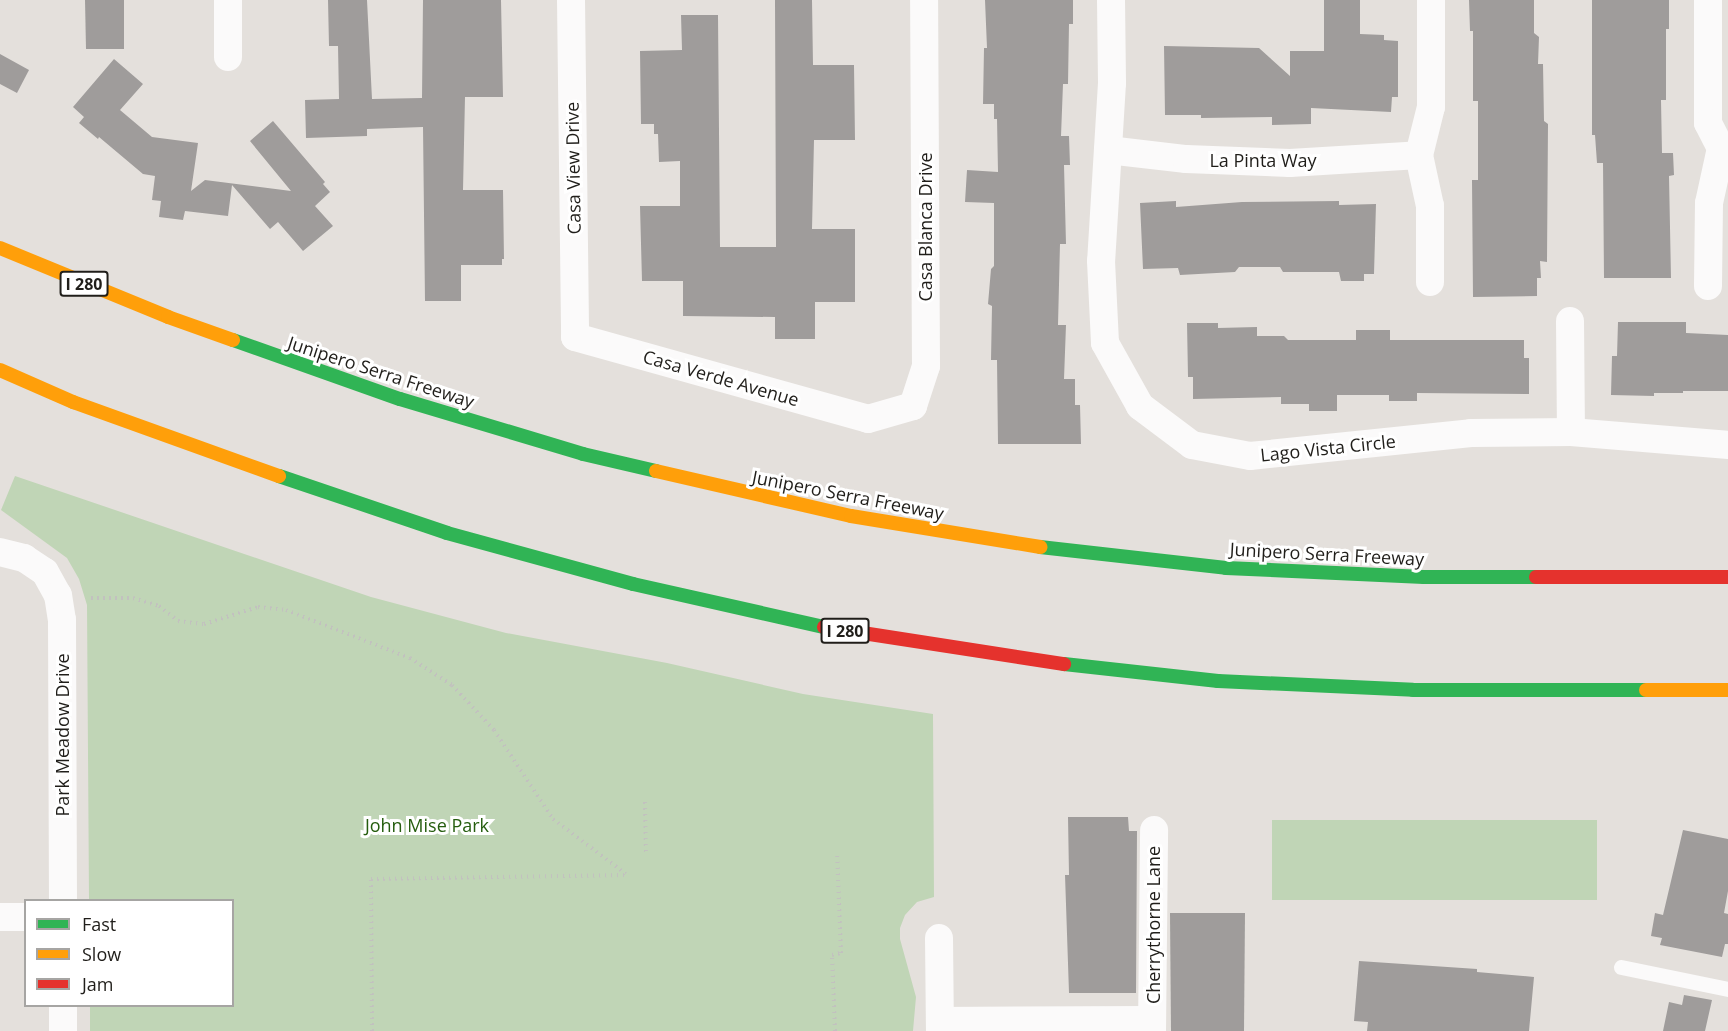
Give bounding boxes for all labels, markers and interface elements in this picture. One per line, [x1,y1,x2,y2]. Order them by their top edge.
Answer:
street label: Casa View Drive [561,101,585,235]
street label: La Pinta Way [1209,149,1317,171]
street label: Casa Blanca Drive [914,152,936,302]
road number: I 280 [58,271,110,297]
street label: Junipero Serra Freeway [285,332,477,412]
street label: Casa Verde Avenue [641,345,801,411]
street label: Lago Vista Circle [1259,430,1397,466]
street label: Junipero Serra Freeway [750,466,946,524]
street label: Junipero Serra Freeway [1229,538,1425,570]
road number: I 280 [820,618,870,644]
street label: Park Meadow Drive [51,653,73,817]
park label: John Mise Park [365,814,489,836]
street label: Cherrythorne Lane [1142,846,1164,1004]
legend [24,899,234,1007]
text: Fast [82,912,116,936]
text: Slow [82,942,121,966]
text: Jam [82,972,114,996]

